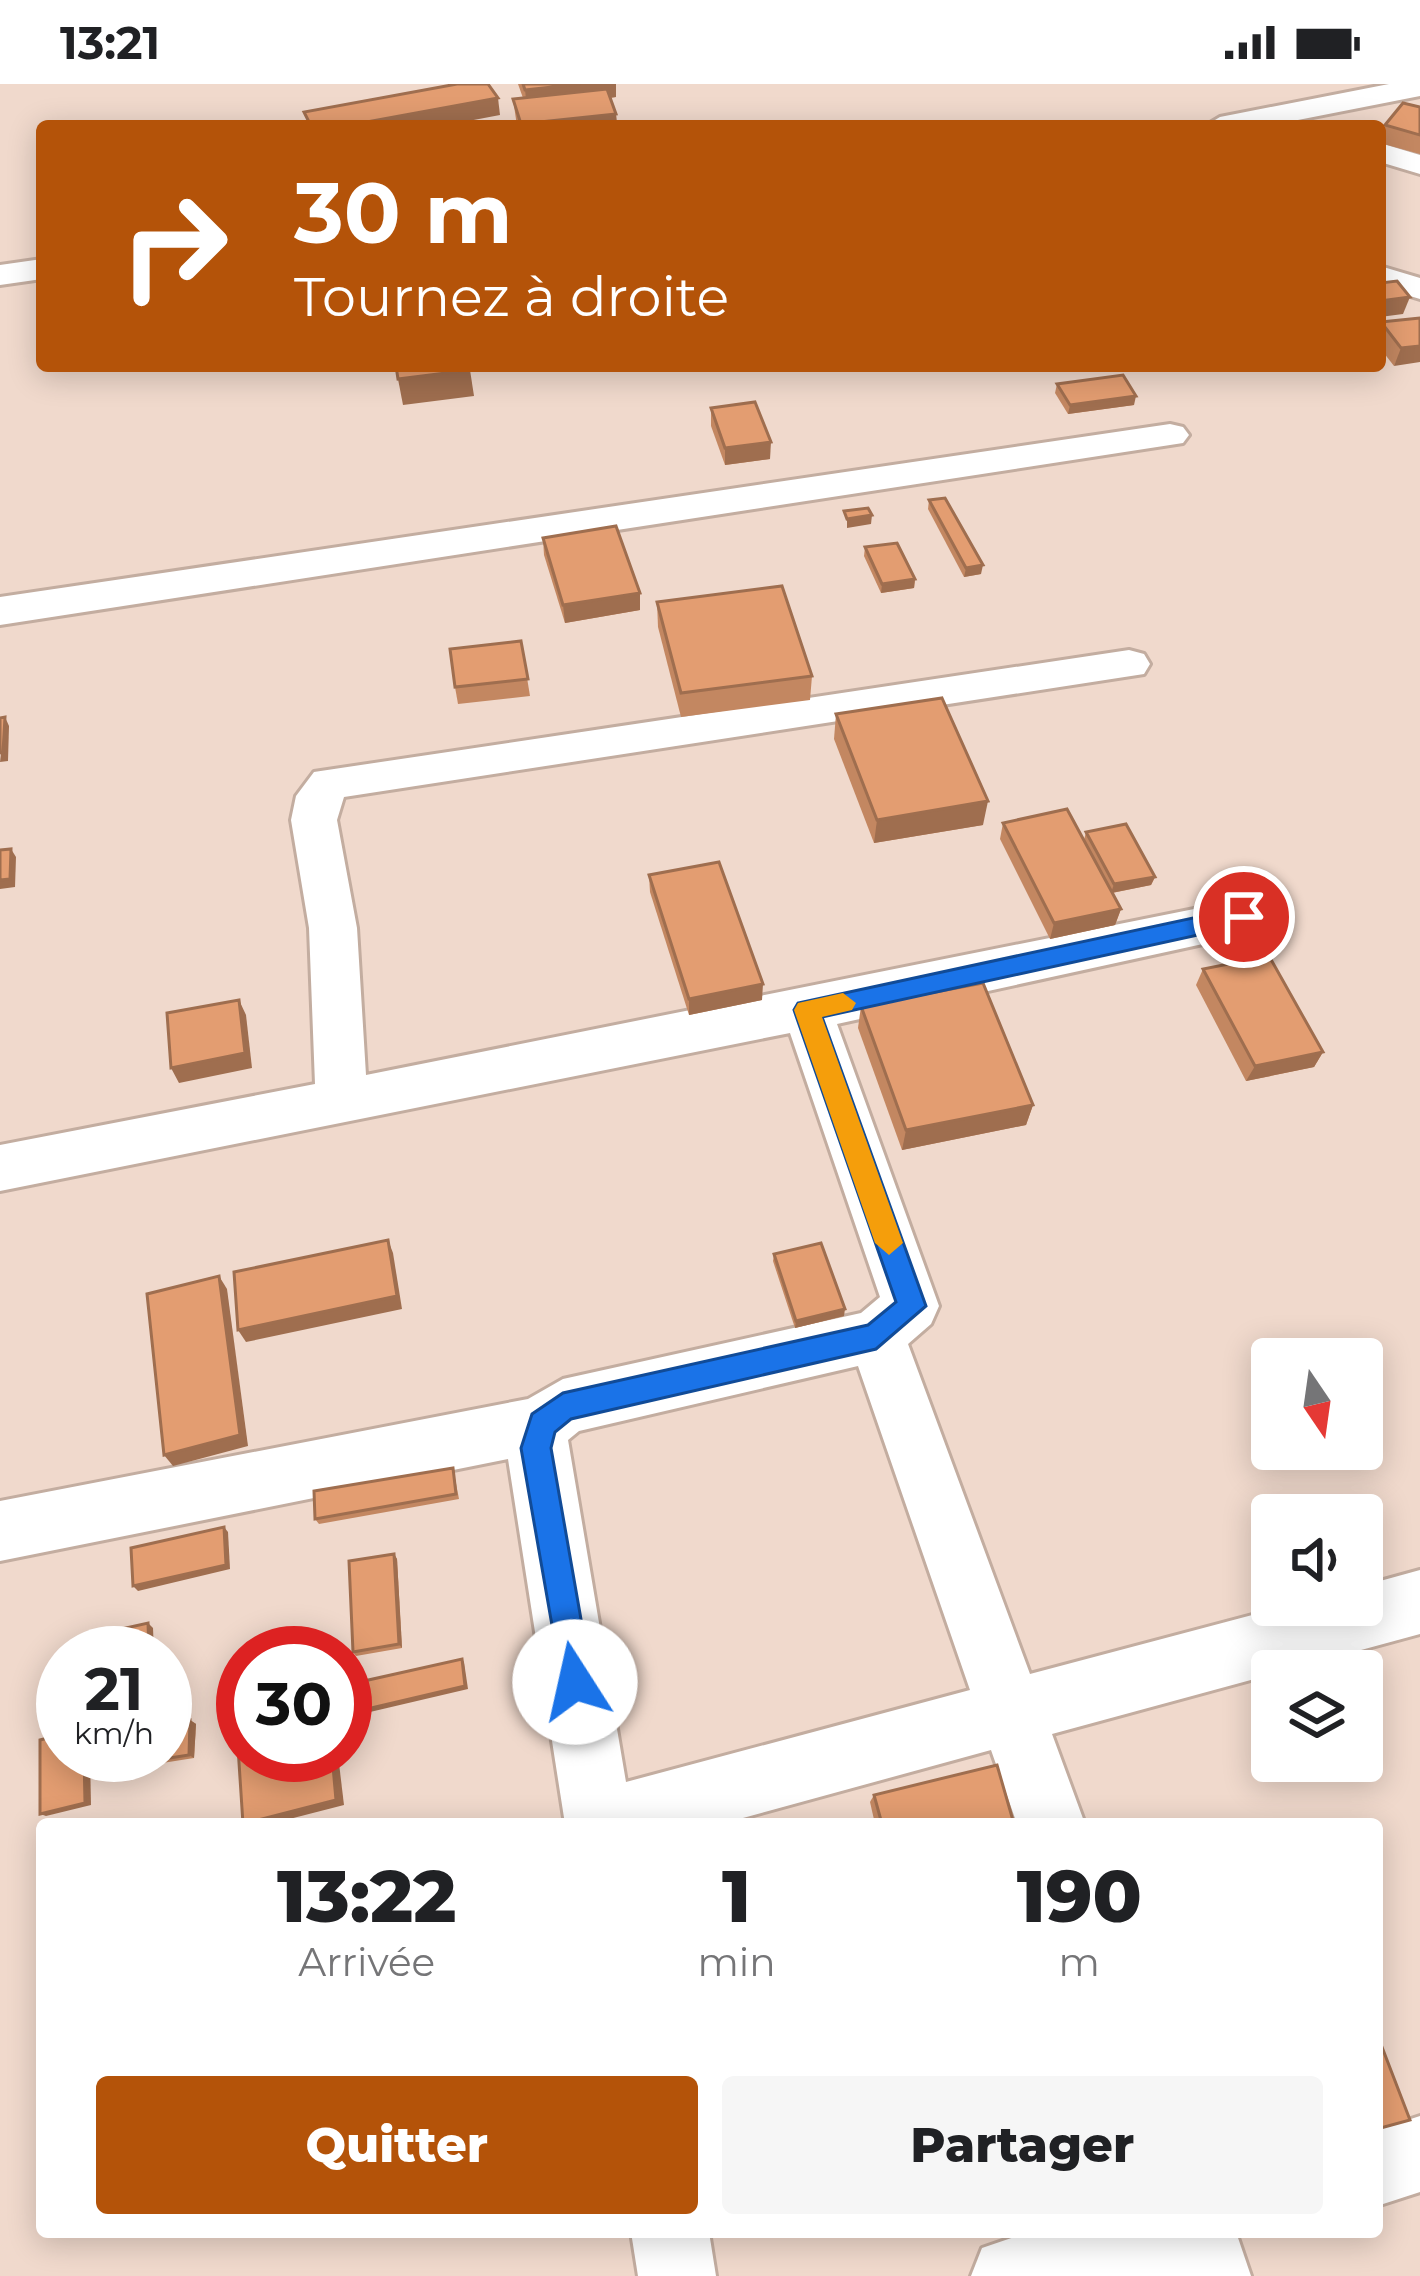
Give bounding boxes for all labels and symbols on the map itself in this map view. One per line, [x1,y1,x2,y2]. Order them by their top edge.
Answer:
pin [1193,866,1295,968]
north arrow [1251,1338,1383,1470]
position arrow [512,1619,638,1745]
speed limit sign: 30 [216,1626,372,1782]

